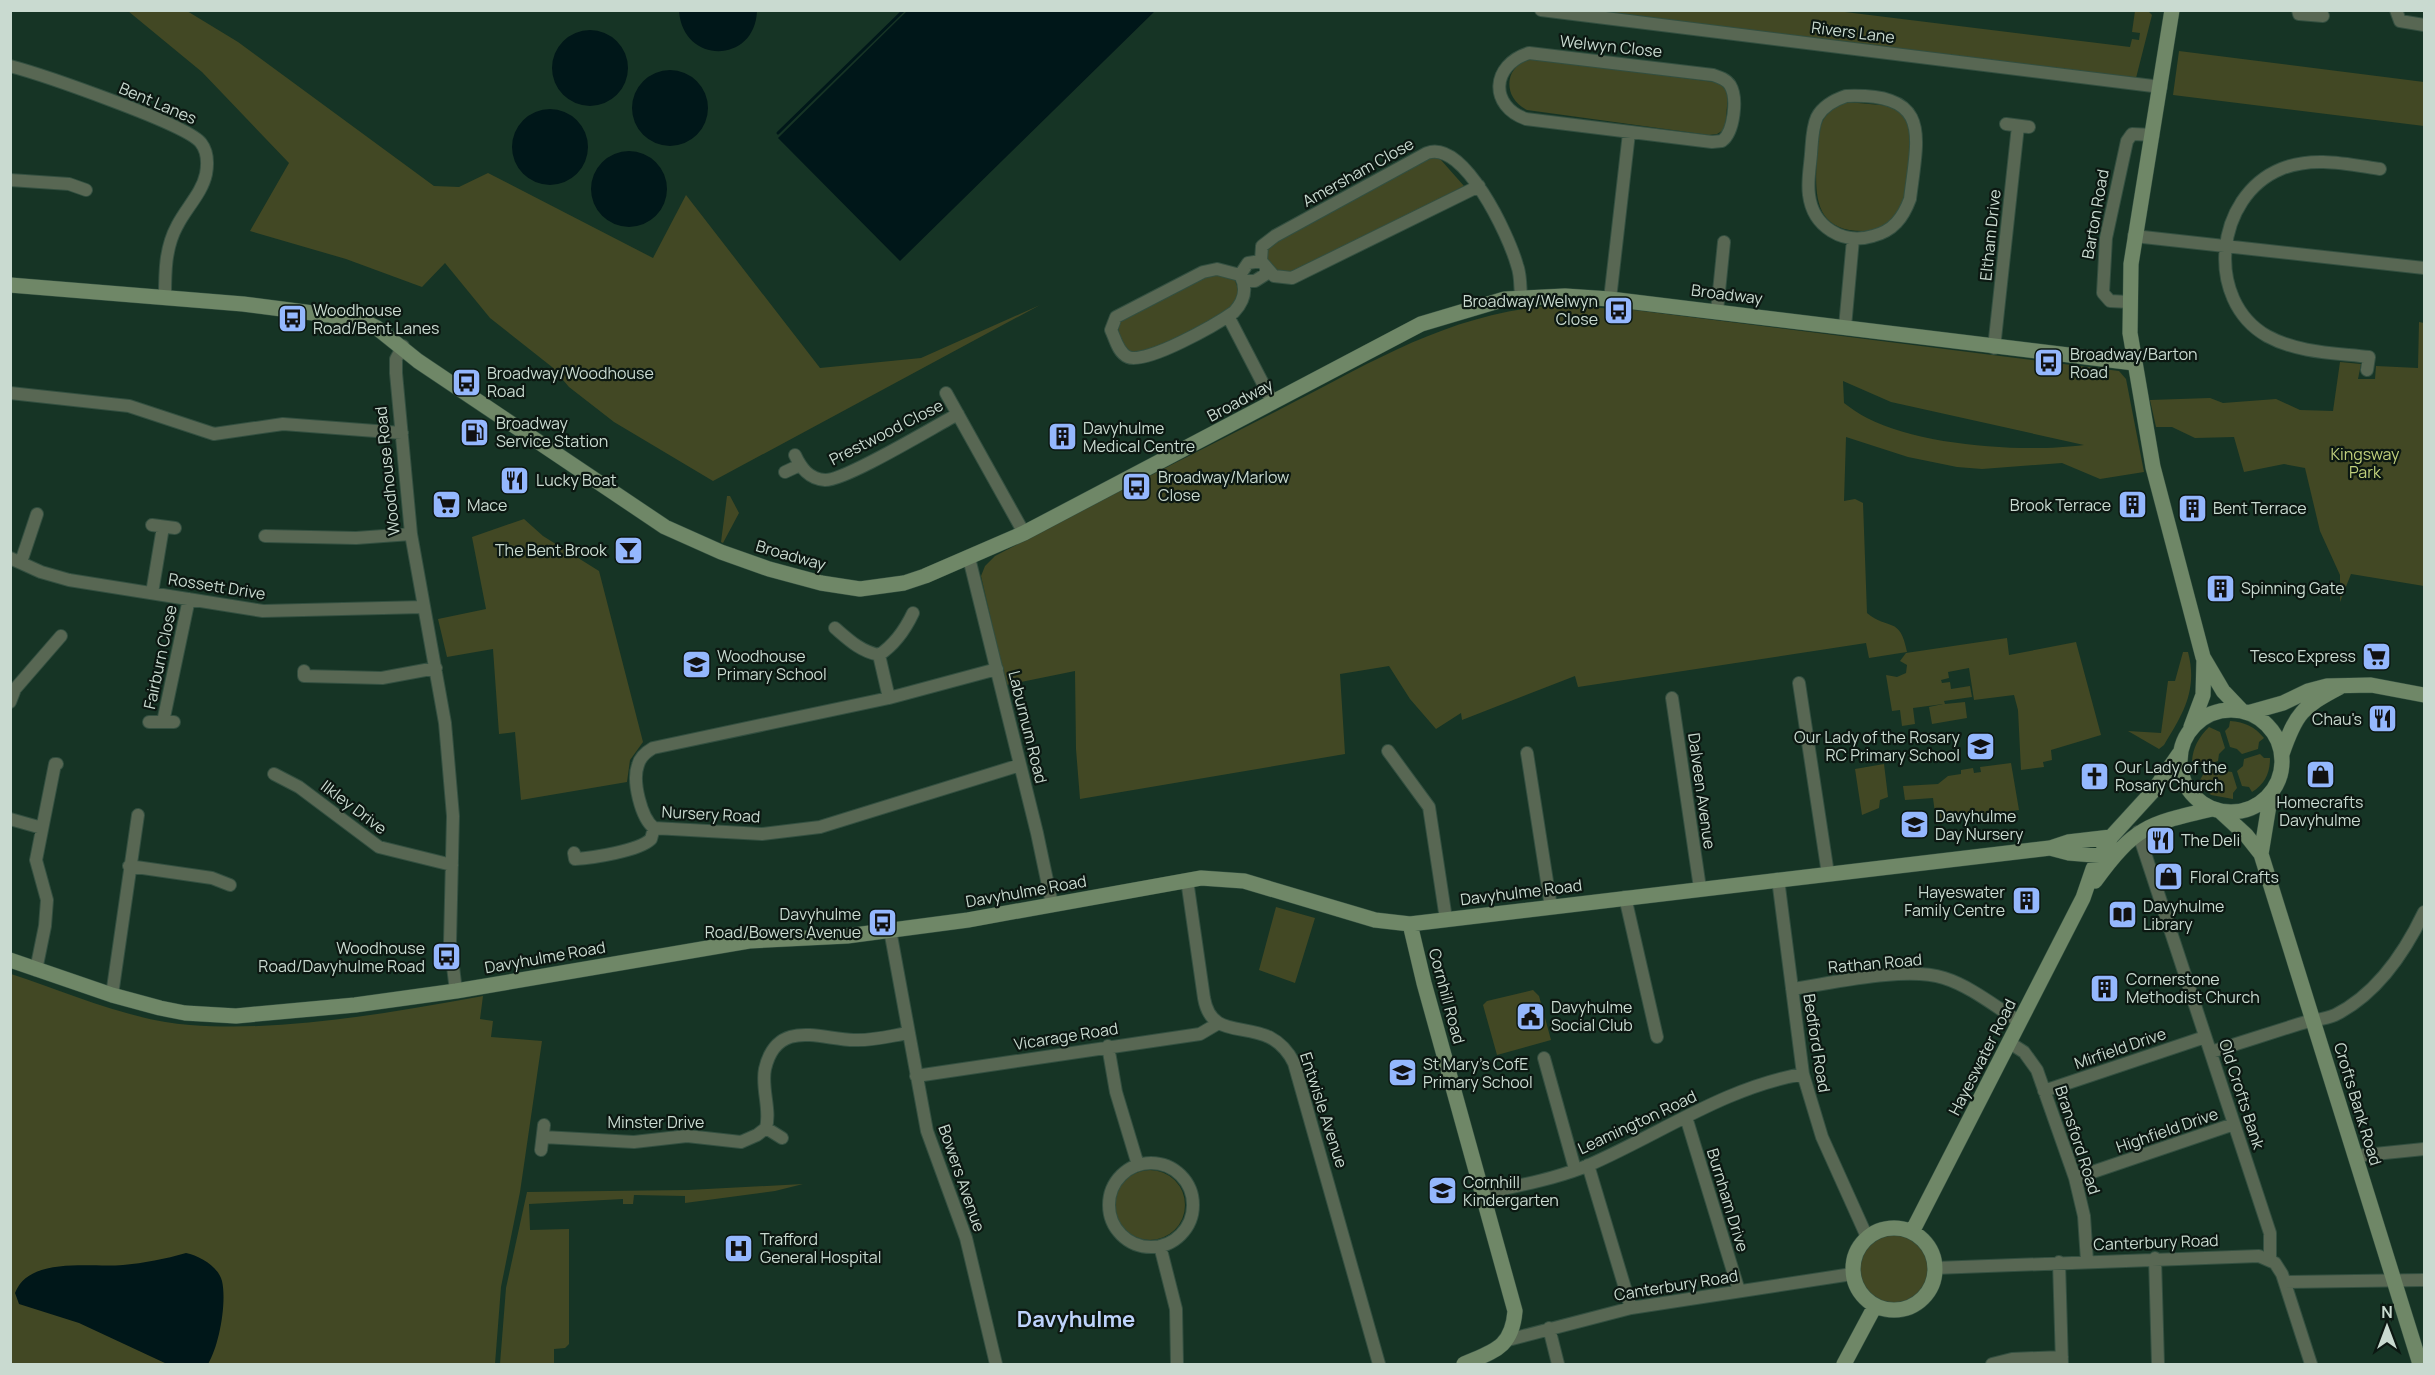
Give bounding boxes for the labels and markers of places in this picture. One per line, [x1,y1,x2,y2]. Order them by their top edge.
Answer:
place label: Broadway/Welwyn Close [1463,290,1598,330]
bus stop icon: Broadway/Welwyn Close [1603,294,1635,326]
place label: Woodhouse Road/Bent Lanes [313,299,439,339]
bus stop icon: Woodhouse Road/Bent Lanes [276,303,308,335]
place label: Broadway/Barton Road [2070,343,2198,383]
bus stop icon: Broadway/Barton Road [2033,347,2065,379]
place label: Broadway/Woodhouse Road [487,362,654,402]
bus stop icon: Broadway/Woodhouse Road [450,366,482,398]
place label: Broadway Service Station [496,412,608,452]
fuel station icon: Broadway Service Station [459,416,491,448]
place label: Davyhulme Medical Centre [1083,417,1195,457]
building icon: Davyhulme Medical Centre [1046,421,1078,453]
restaurant icon: Lucky Boat [499,464,531,496]
place label: Broadway/Marlow Close [1158,466,1289,506]
place label: Lucky Boat [536,469,617,491]
bus stop icon: Broadway/Marlow Close [1121,470,1153,502]
supermarket icon: Mace [430,489,462,521]
building icon: Brook Terrace [2116,489,2148,521]
building icon: Bent Terrace [2176,492,2208,524]
place label: Mace [467,494,507,516]
place label: Brook Terrace [2010,494,2111,516]
place label: Bent Terrace [2213,497,2307,519]
bar icon: The Bent Brook [612,534,644,566]
place label: The Bent Brook [495,539,608,561]
building icon: Spinning Gate [2204,572,2236,604]
place label: Spinning Gate [2241,577,2345,599]
supermarket icon: Tesco Express [2361,640,2393,672]
place label: Woodhouse Primary School [717,645,827,685]
place label: Tesco Express [2250,645,2356,667]
school or university icon: Woodhouse Primary School [680,649,712,681]
restaurant icon: Chau's [2367,703,2399,735]
place label: Chau's [2312,708,2362,730]
place label: Our Lady of the Rosary RC Primary School [1794,726,1961,766]
school or university icon: Our Lady of the Rosary RC Primary School [1965,730,1997,762]
place label: Our Lady of the Rosary Church [2115,756,2227,796]
shop icon: Homecrafts Davyhulme [2304,758,2336,790]
church icon: Our Lady of the Rosary Church [2078,760,2110,792]
place label: Homecrafts Davyhulme [2277,791,2363,831]
place label: Davyhulme Day Nursery [1935,805,2024,845]
school or university icon: Davyhulme Day Nursery [1898,809,1930,841]
restaurant icon: The Deli [2144,824,2176,856]
place label: The Deli [2181,829,2240,851]
shop icon: Floral Crafts [2153,861,2185,893]
place label: Floral Crafts [2190,866,2279,888]
place label: Hayeswater Family Centre [1904,881,2005,921]
building icon: Hayeswater Family Centre [2010,885,2042,917]
place label: Davyhulme Library [2143,895,2224,935]
library icon: Davyhulme Library [2106,899,2138,931]
place label: Davyhulme Road/Bowers Avenue [705,903,861,943]
bus stop icon: Davyhulme Road/Bowers Avenue [866,907,898,939]
place label: Woodhouse Road/Davyhulme Road [258,937,425,977]
bus stop icon: Woodhouse Road/Davyhulme Road [430,941,462,973]
place label: Cornerstone Methodist Church [2126,968,2260,1008]
building icon: Cornerstone Methodist Church [2089,972,2121,1004]
place label: Davyhulme Social Club [1551,996,1633,1036]
public building icon: Davyhulme Social Club [1514,1000,1546,1032]
place label: St Mary's CofE Primary School [1423,1053,1533,1093]
school or university icon: St Mary's CofE Primary School [1386,1057,1418,1089]
place label: Cornhill Kindergarten [1463,1171,1559,1211]
school or university icon: Cornhill Kindergarten [1426,1175,1458,1207]
place label: Trafford General Hospital [760,1228,881,1268]
hospital icon: Trafford General Hospital [723,1232,755,1264]

